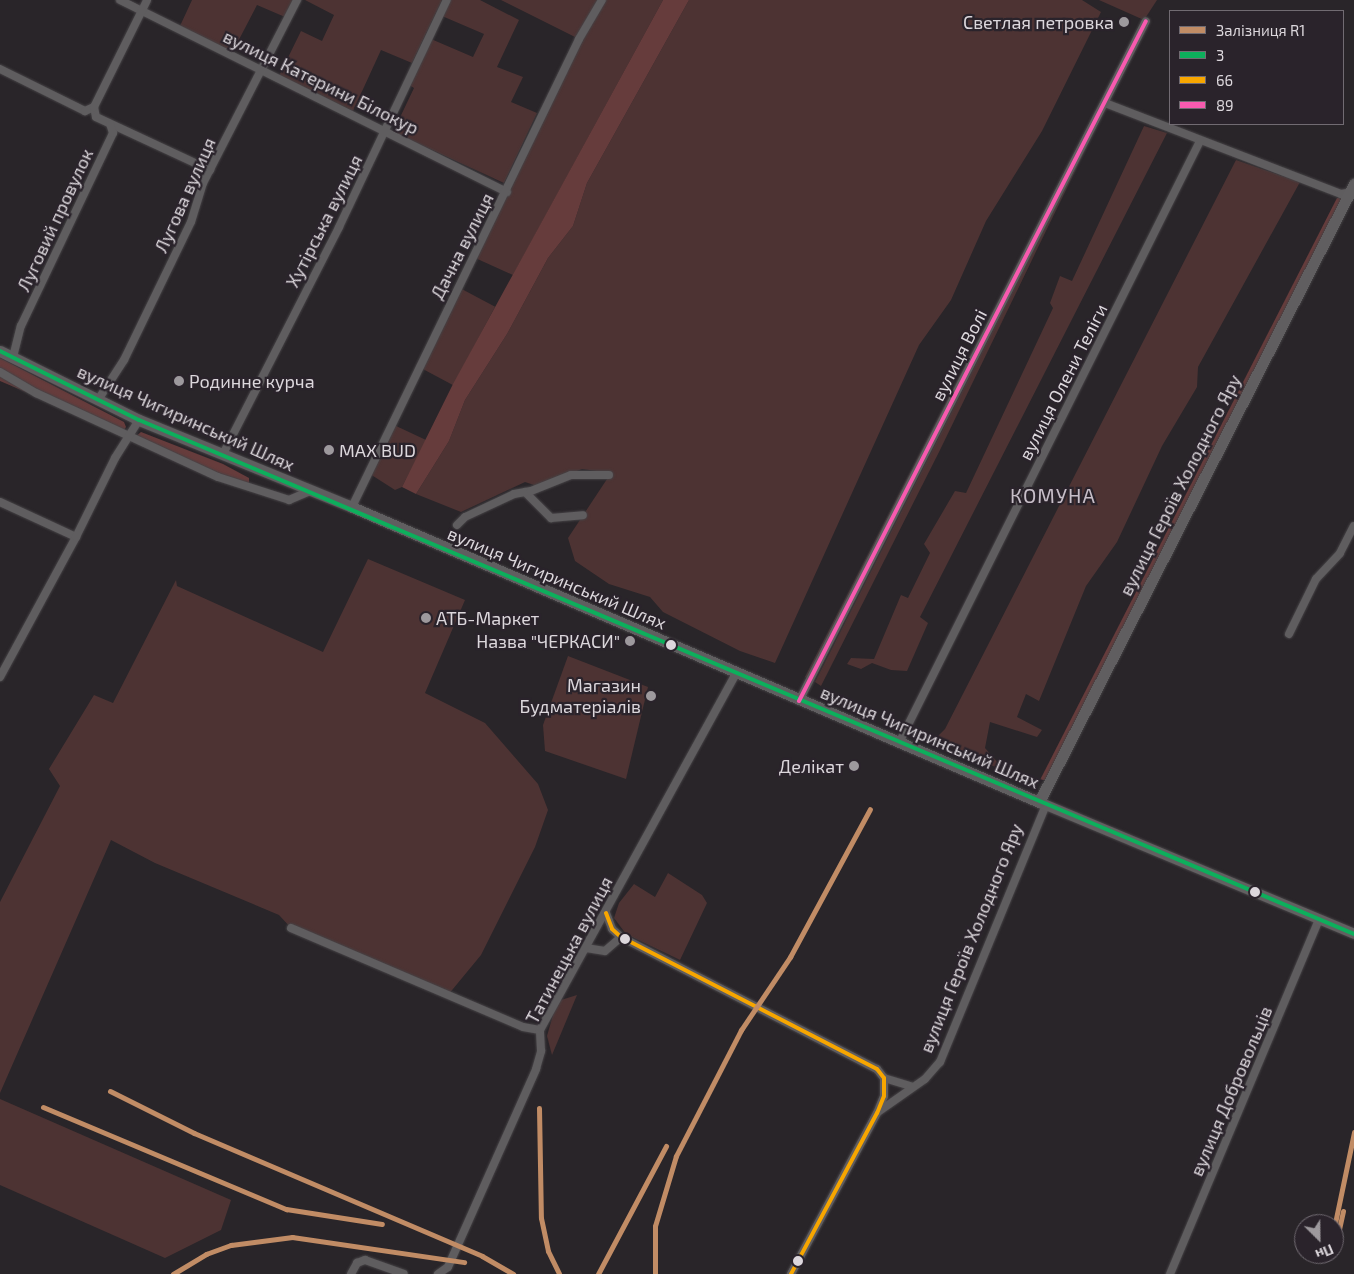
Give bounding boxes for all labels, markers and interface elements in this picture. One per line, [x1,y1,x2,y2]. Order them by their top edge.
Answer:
legend [1169,10,1344,125]
place label: Светлая петровка [963,11,1114,33]
marker: Светлая петровка [1118,16,1130,28]
text: Залізниця R1 [1216,21,1305,39]
street label: вулиця Катерини Білокур [220,25,422,139]
text: 3 [1216,46,1224,64]
text: 66 [1216,71,1233,89]
text: 89 [1216,96,1234,114]
street label: Лугова вулиця [150,134,220,256]
street label: Луговий провулок [12,145,98,295]
street label: Хутірська вулиця [281,151,367,291]
street label: Дачна вулиця [426,189,498,303]
street label: вулиця Олени Теліги [1014,300,1112,464]
street label: вулиця Волі [927,306,991,404]
street label: вулиця Чигиринський Шлях [74,360,298,476]
place label: Родинне курча [189,370,315,392]
street label: вулиця Героїв Холодного Яру [1115,371,1245,599]
marker: Родинне курча [173,375,185,387]
place label: MAX BUD [339,439,416,461]
marker: MAX BUD [323,444,335,456]
district label: КОМУНА [1009,483,1097,507]
street label: вулиця Чигиринський Шлях [444,522,670,634]
place label: АТБ-Маркет [436,607,539,629]
marker: АТБ-Маркет [420,612,432,624]
place label: Назва "ЧЕРКАСИ" [476,630,620,652]
marker: Назва "ЧЕРКАСИ" [624,635,636,647]
unlabelled marker [666,640,676,650]
place label: Магазин Будматеріалів [520,675,641,718]
street label: вулиця Чигиринський Шлях [817,681,1043,793]
marker: Магазин Будматеріалів [645,690,657,702]
place label: Делікат [779,755,844,777]
marker: Делікат [848,760,860,772]
street label: вулиця Героїв Холодного Яру [915,820,1027,1056]
street label: Татинецька вулиця [521,873,617,1027]
unlabelled marker [1250,887,1260,897]
unlabelled marker [620,934,630,944]
street label: вулиця Добровольців [1185,1003,1277,1179]
north arrow [1294,1214,1344,1264]
text: Пн [1313,1241,1336,1264]
unlabelled marker [793,1256,803,1266]

